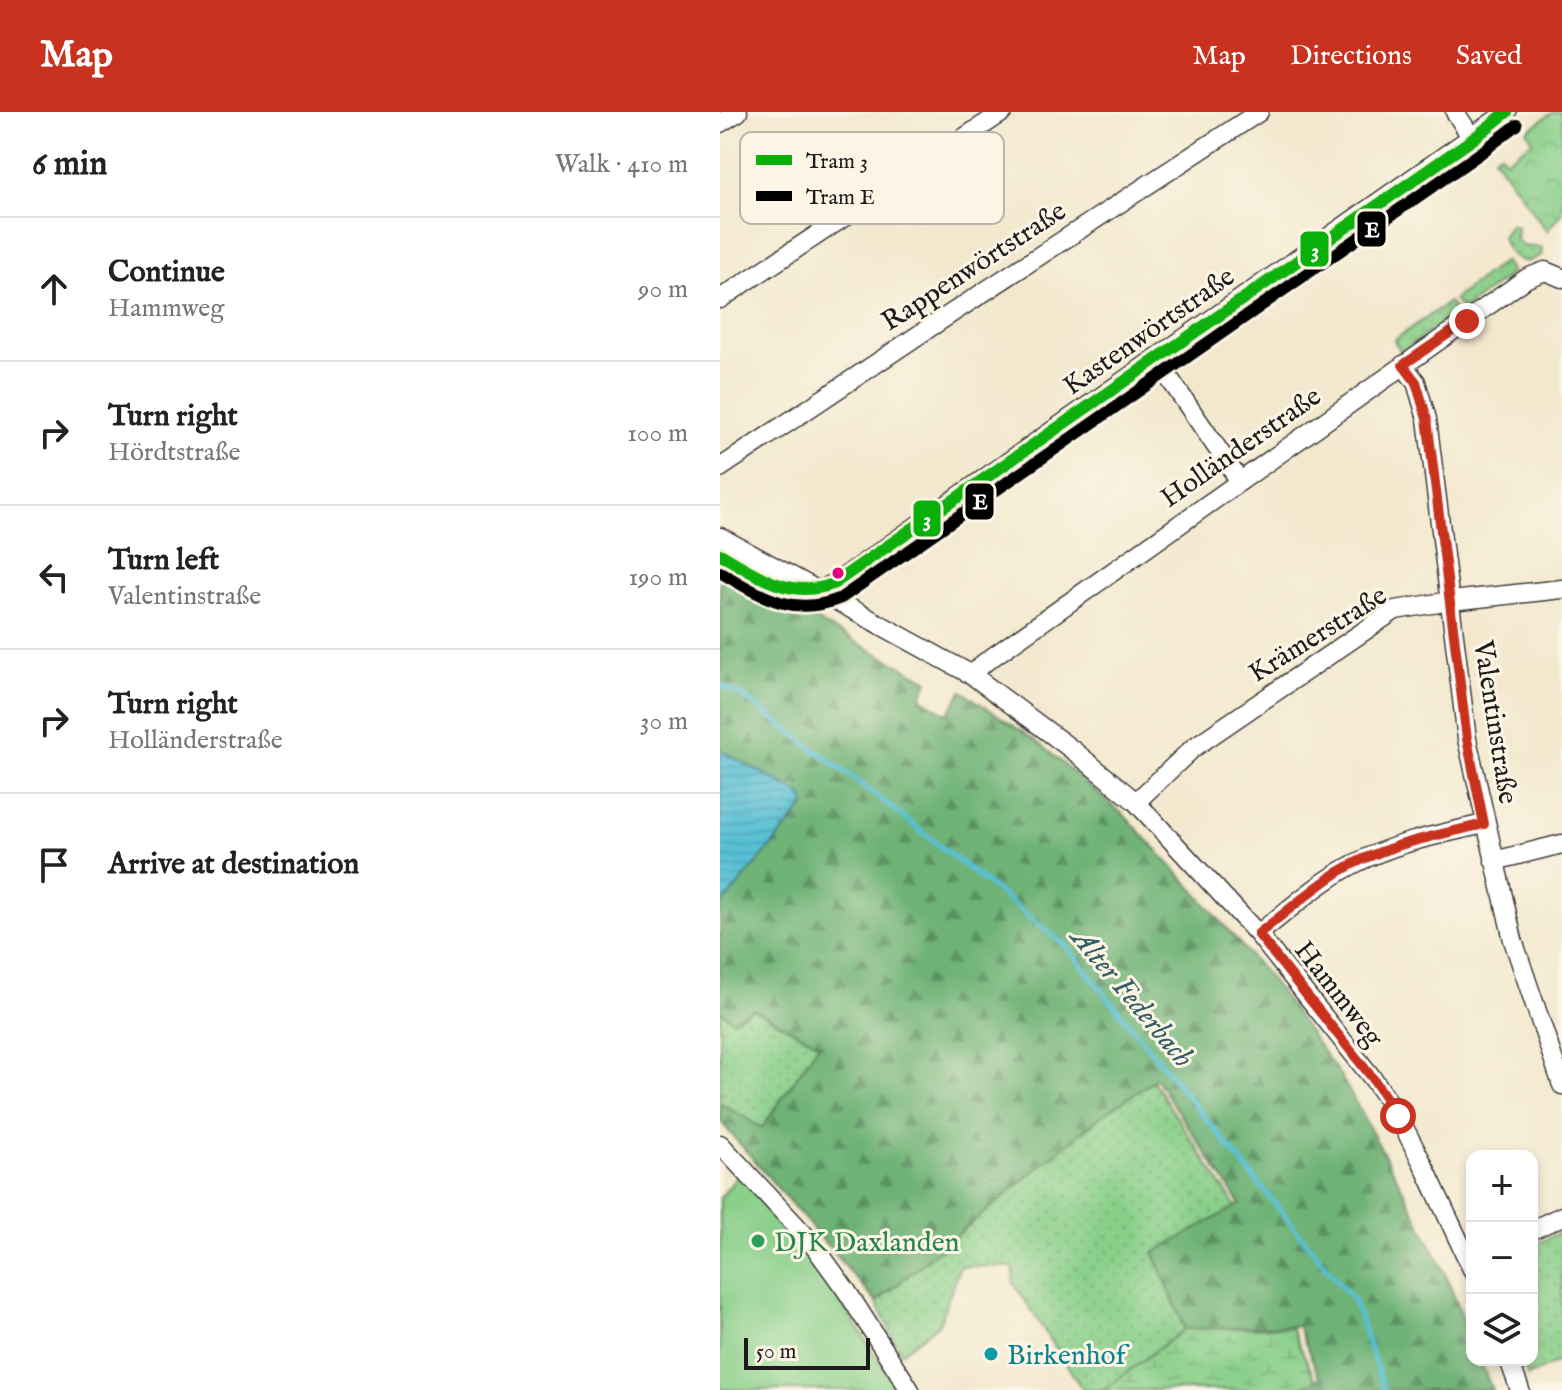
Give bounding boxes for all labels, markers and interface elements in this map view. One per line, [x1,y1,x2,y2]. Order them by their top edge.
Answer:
text: Map [40,32,113,80]
text: Map [1192,39,1246,74]
text: Directions [1290,39,1412,74]
text: Saved [1456,39,1522,74]
legend [740,132,1004,224]
text: 6 min [32,143,107,186]
text: Walk · 410 m [555,148,688,181]
text: Tram 3 [806,148,868,176]
text: Tram E [806,184,875,212]
street label: Rappenwörtstraße [875,194,1073,340]
line badge: E [1356,210,1387,248]
text: E [1364,217,1380,245]
line badge: 3 [1299,230,1330,268]
text: 3 [1311,237,1319,265]
text: Continue [108,254,225,292]
street label: Kastenwörtstraße [1057,260,1242,404]
icon: ahead [32,267,76,311]
text: 90 m [638,273,688,306]
text: Hammweg [108,292,224,325]
route end [1449,303,1485,339]
street label: Holländerstraße [1154,380,1329,516]
text: Turn right [108,398,238,436]
icon: right [32,411,76,455]
text: 100 m [627,417,688,450]
text: Hördtstraße [108,436,240,469]
line badge: E [964,482,995,521]
text: E [972,489,988,517]
line badge: 3 [912,499,942,538]
text: 3 [923,506,931,534]
text: Turn left [108,542,219,580]
icon: left [32,555,76,599]
text: 190 m [628,561,688,594]
unlabelled marker [830,565,846,581]
street label: Krämerstraße [1243,579,1394,691]
text: Valentinstraße [108,580,261,613]
street label: Valentinstraße [1464,637,1525,807]
text: Turn right [108,686,238,724]
icon: right [32,699,76,743]
text: 30 m [640,705,688,738]
text: Holländerstraße [108,724,283,757]
icon: arrive [32,843,76,887]
text: Arrive at destination [108,846,359,884]
water label: Alter Federbach [1060,918,1201,1076]
street label: Hammweg [1286,934,1391,1055]
route start [1380,1098,1416,1134]
map controls [1466,1150,1538,1366]
button: + [1466,1150,1538,1222]
button: − [1466,1222,1538,1294]
place label: DJK Daxlanden [774,1226,960,1261]
marker: DJK Daxlanden [749,1232,767,1250]
button: layers [1466,1294,1538,1366]
scale bar [744,1334,870,1370]
text: 50 m [756,1338,797,1366]
place label: Birkenhof [1007,1339,1131,1374]
marker: Birkenhof [982,1345,1000,1363]

